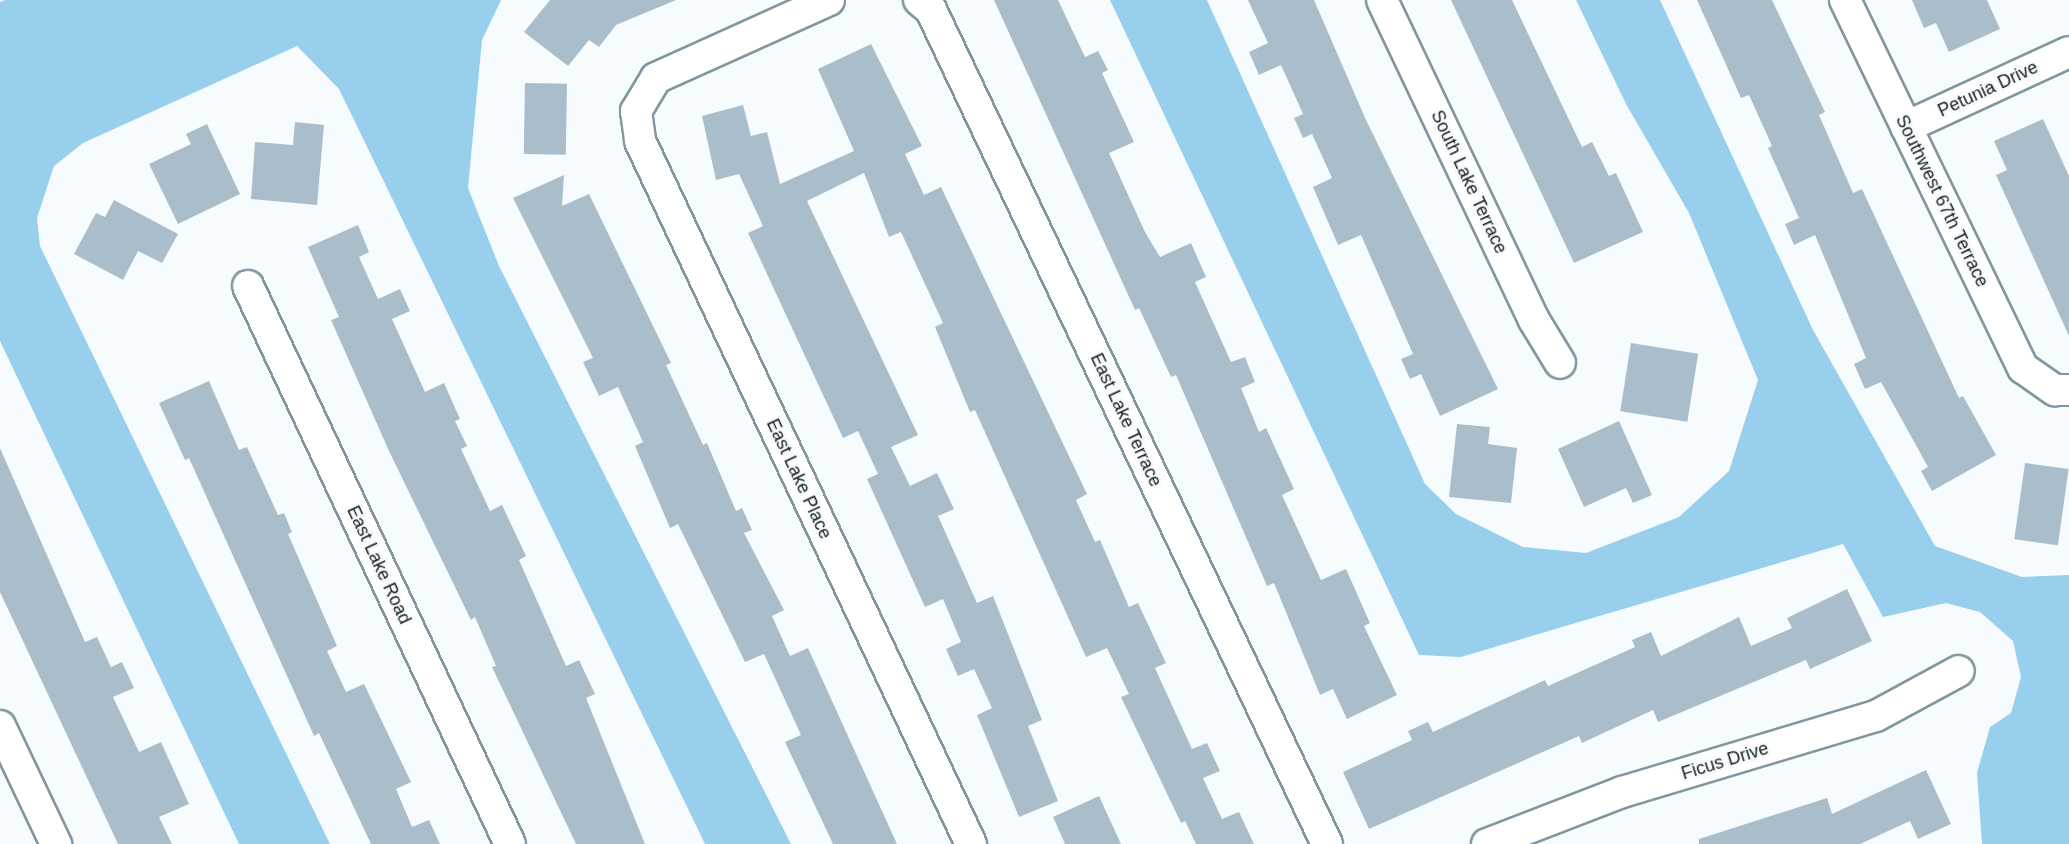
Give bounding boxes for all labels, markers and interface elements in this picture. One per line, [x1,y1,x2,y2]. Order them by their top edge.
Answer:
street label: Petunia Drive [1934,56,2042,122]
street label: South Lake Terrace [1426,107,1512,257]
street label: Southwest 67th Terrace [1891,111,1993,291]
street label: East Lake Terrace [1086,350,1166,490]
street label: East Lake Place [762,415,836,543]
street label: East Lake Road [342,502,416,628]
street label: Ficus Drive [1679,738,1771,784]

